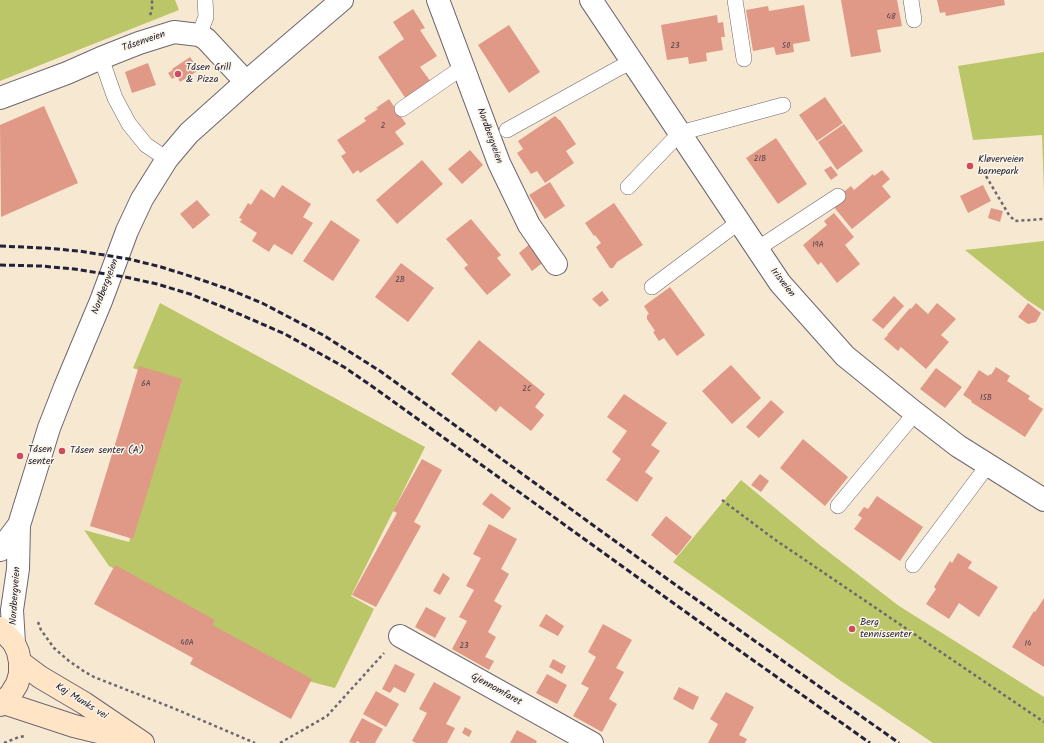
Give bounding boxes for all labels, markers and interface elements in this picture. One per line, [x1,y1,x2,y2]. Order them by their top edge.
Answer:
house number: 48 [886,13,896,23]
street label: Tåsenveien [121,29,167,55]
house number: 23 [670,42,680,52]
house number: 50 [782,42,790,52]
place label: Tåsen Grill & Pizza [186,62,231,86]
marker: Tåsen Grill & Pizza [173,69,183,79]
street label: Nordbergveien [473,107,505,165]
house number: 2 [381,122,385,132]
place label: Kløverveien barnepark [978,154,1024,178]
house number: 21B [754,155,766,165]
marker: Kløverveien barnepark [965,161,975,171]
house number: 19A [812,241,824,251]
street label: Nordbergveien [90,258,122,316]
street label: Irisveien [767,266,797,300]
house number: 2B [395,276,405,286]
house number: 6A [141,380,151,390]
house number: 2C [522,385,532,395]
house number: 15B [980,394,992,404]
place label: Tåsen senter [28,444,54,468]
place label: Tåsen senter (A) [70,445,144,457]
marker: Tåsen senter (A) [57,446,67,456]
marker: Tåsen senter [15,451,25,461]
street label: Nordbergveien [8,566,24,626]
place label: Berg tennissenter [860,617,911,640]
marker: Berg tennissenter [847,624,857,634]
house number: 40A [180,639,194,649]
house number: 14 [1025,640,1031,650]
house number: 23 [459,642,469,652]
street label: Gjennomfaret [468,671,524,709]
street label: Kaj Munks vei [53,681,109,723]

